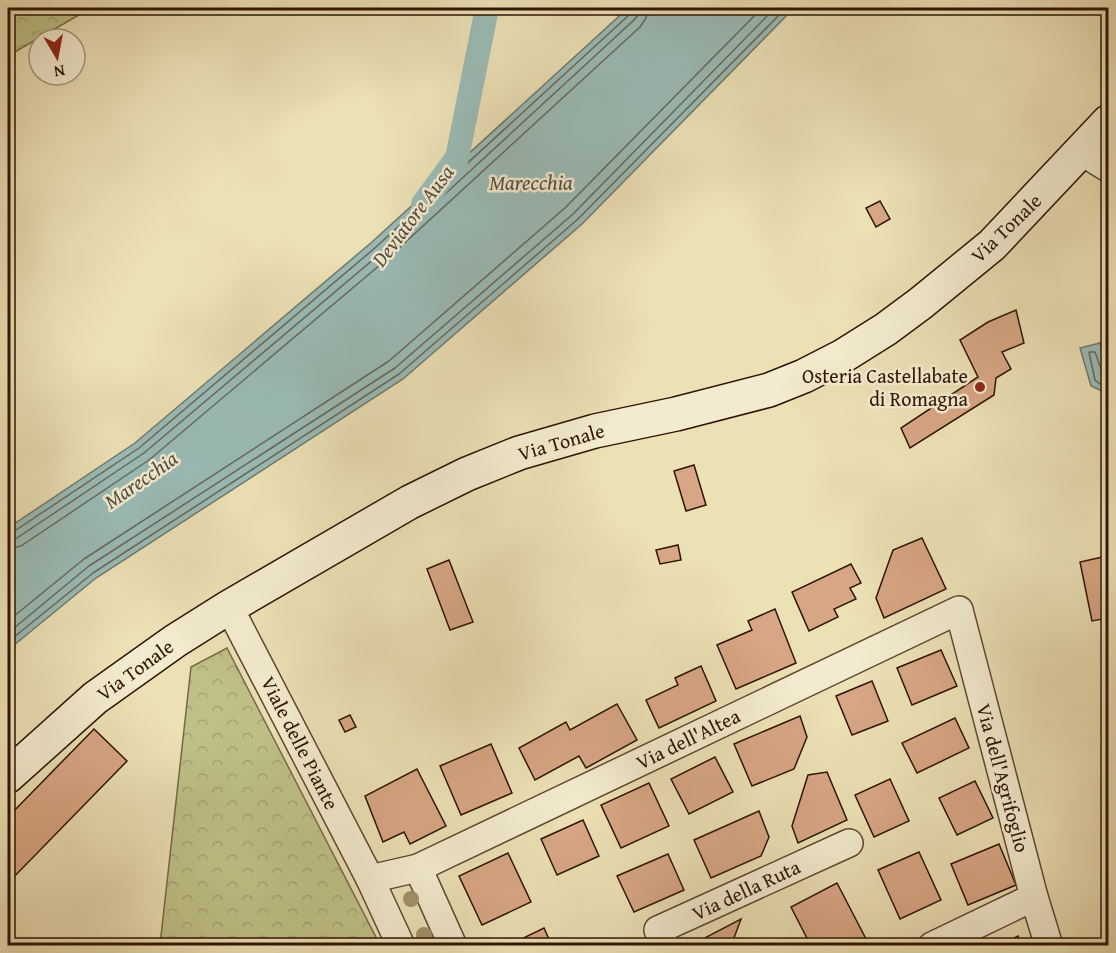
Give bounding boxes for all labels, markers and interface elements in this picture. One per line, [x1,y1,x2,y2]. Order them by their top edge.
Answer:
north arrow [27,27,87,87]
text: N [52,59,67,85]
water label: Deviatore Ausa [363,158,461,274]
water label: Marecchia [489,167,573,198]
street label: Via Tonale [964,186,1048,269]
place label: Osteria Castellabate di Romagna [802,361,969,413]
marker: Osteria Castellabate di Romagna [973,380,987,394]
street label: Via Tonale [514,415,608,468]
water label: Marecchia [98,443,184,516]
street label: Via Tonale [90,632,179,707]
street label: Viale delle Piante [254,671,347,814]
street label: Via dell'Agrifoglio [970,700,1037,855]
street label: Via dell'Altea [631,701,745,776]
street label: Via della Ruta [687,852,805,927]

